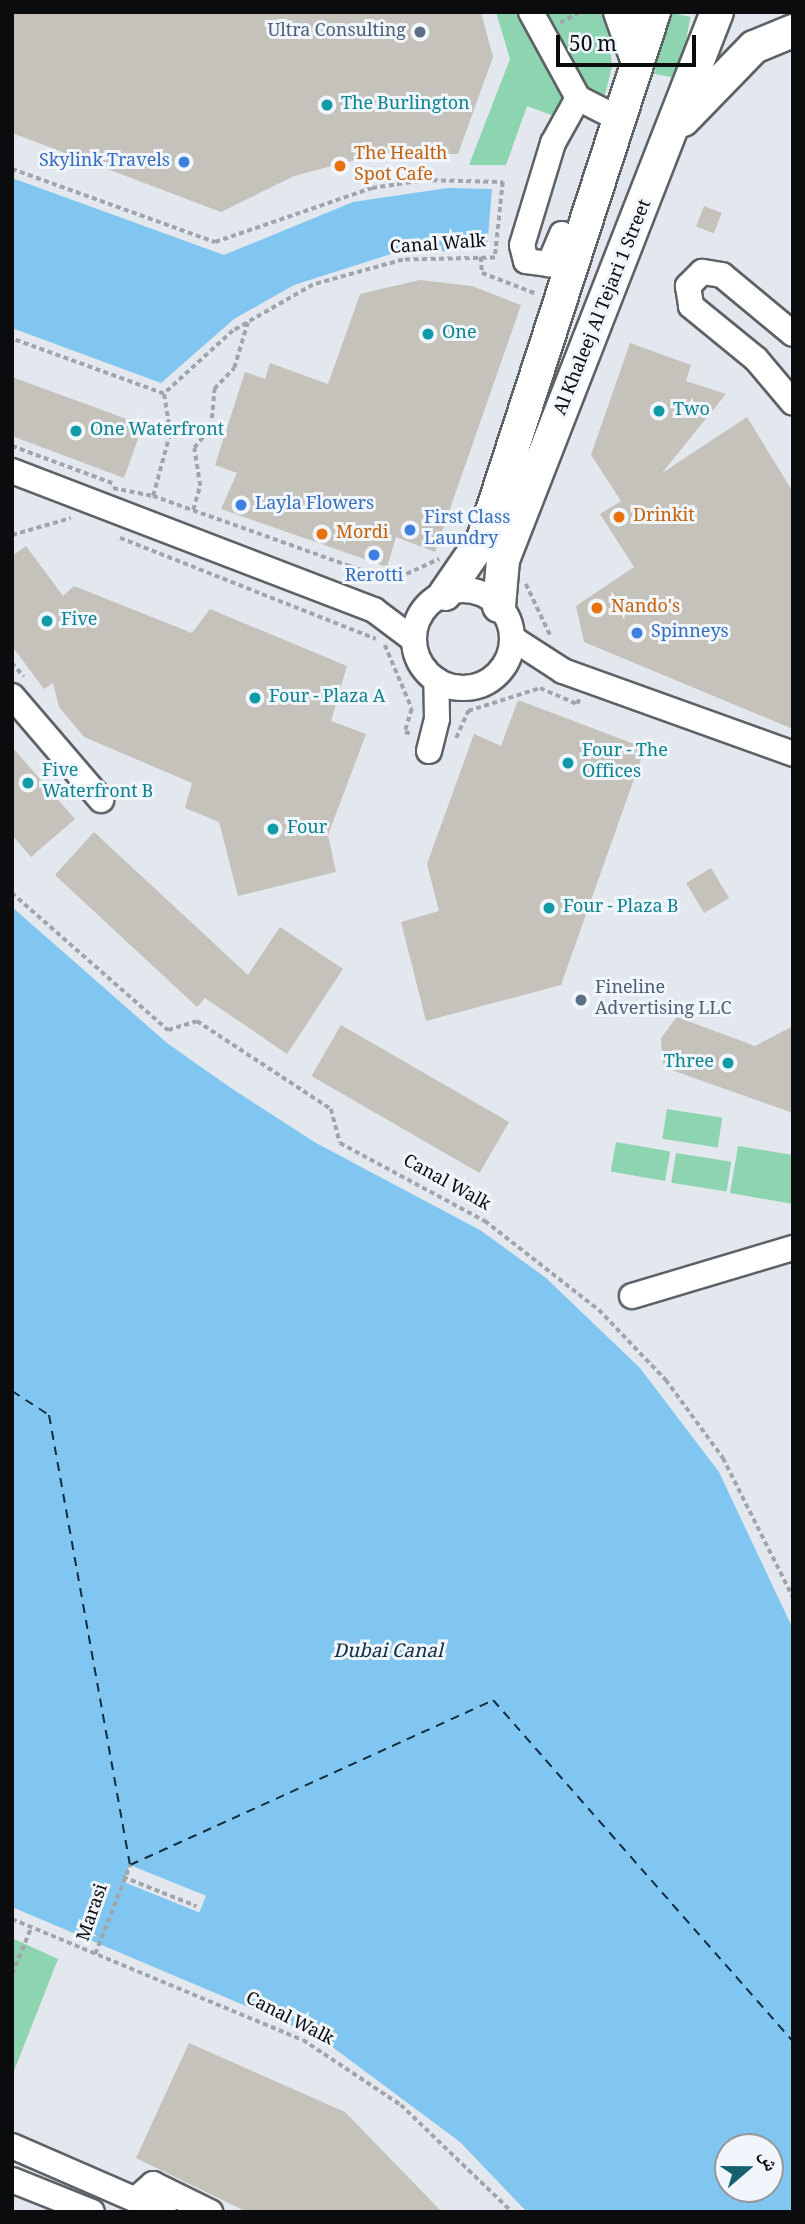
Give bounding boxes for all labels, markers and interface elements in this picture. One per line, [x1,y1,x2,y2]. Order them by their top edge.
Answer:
place label: Ultra Consulting [267,21,406,43]
scale bar [560,21,700,65]
marker: Ultra Consulting [412,24,428,40]
text: 50 m [569,29,617,64]
place label: The Burlington [341,94,470,116]
marker: The Burlington [319,97,335,113]
place label: The Health Spot Cafe [354,145,447,188]
place label: Skylink Travels [39,151,170,173]
marker: Skylink Travels [176,154,192,170]
marker: The Health Spot Cafe [332,158,348,174]
street label: Al Khaleej Al Tejari 1 Street [551,197,657,419]
street label: Canal Walk [389,232,487,260]
place label: One [442,323,477,345]
marker: One [420,326,436,342]
place label: Two [673,400,710,422]
marker: Two [651,403,667,419]
place label: One Waterfront [90,420,224,442]
marker: One Waterfront [68,423,84,439]
place label: Layla Flowers [255,494,374,516]
marker: Layla Flowers [233,497,249,513]
place label: Drinkit [633,506,695,528]
place label: First Class Laundry [424,509,510,552]
marker: Drinkit [611,509,627,525]
marker: First Class Laundry [402,522,418,538]
place label: Mordi [336,523,389,545]
marker: Mordi [314,526,330,542]
marker: Rerotti [366,547,382,563]
place label: Rerotti [345,566,403,588]
place label: Nando's [611,597,680,619]
marker: Nando's [589,600,605,616]
place label: Five [61,610,97,632]
marker: Five [39,613,55,629]
place label: Spinneys [651,622,729,644]
marker: Spinneys [629,625,645,641]
place label: Four - Plaza A [269,687,385,709]
marker: Four - Plaza A [247,690,263,706]
place label: Four - The Offices [582,742,668,784]
marker: Four - The Offices [560,755,576,771]
place label: Five Waterfront B [42,762,153,804]
marker: Five Waterfront B [20,775,36,791]
place label: Four [287,818,327,840]
marker: Four [265,821,281,837]
place label: Four - Plaza B [563,897,678,919]
marker: Four - Plaza B [541,900,557,916]
place label: Fineline Advertising LLC [595,979,732,1021]
marker: Fineline Advertising LLC [573,992,589,1008]
place label: Three [664,1052,714,1074]
marker: Three [720,1055,736,1071]
street label: Canal Walk [399,1151,493,1217]
water label: Dubai Canal [333,1643,443,1665]
street label: Marasi [74,1882,114,1944]
street label: Canal Walk [241,1989,337,2051]
north arrow [714,2133,784,2203]
text: ش [748,2147,785,2176]

